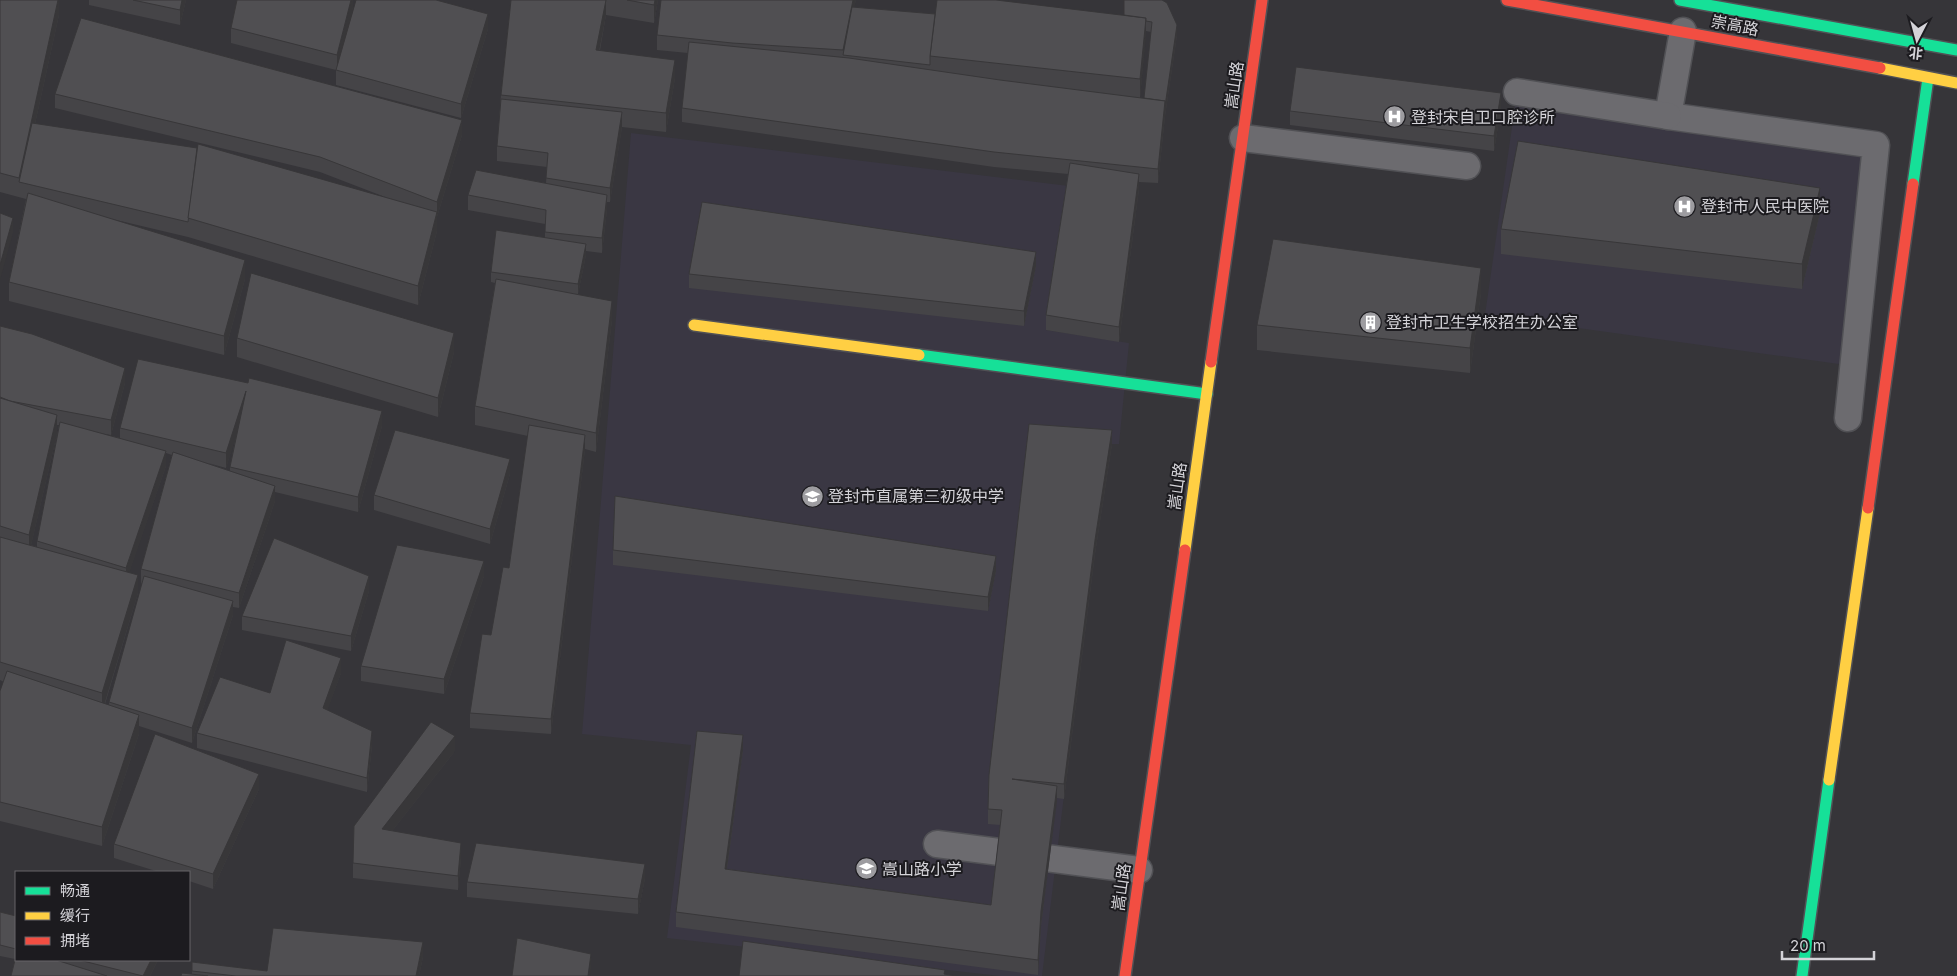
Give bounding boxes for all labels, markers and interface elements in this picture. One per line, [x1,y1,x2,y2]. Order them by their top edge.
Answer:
street label: 崇高路 [1710,11,1760,39]
north arrow [1892,15,1942,65]
text: 北 [1908,44,1923,63]
street label: 嵩山路 [1221,60,1247,110]
hospital icon: 登封宋自卫口腔诊所 [1383,105,1407,129]
place label: 登封宋自卫口腔诊所 [1411,107,1555,127]
hospital icon: 登封市人民中医院 [1673,194,1697,218]
place label: 登封市人民中医院 [1701,196,1829,216]
building icon: 登封市卫生学校招生办公室 [1358,310,1382,334]
place label: 登封市卫生学校招生办公室 [1386,312,1578,332]
street label: 嵩山路 [1164,461,1190,511]
school or university icon: 登封市直属第三初级中学 [800,484,824,508]
place label: 登封市直属第三初级中学 [828,486,1004,506]
school or university icon: 嵩山路小学 [854,857,878,881]
place label: 嵩山路小学 [882,859,962,879]
street label: 嵩山路 [1108,862,1134,912]
legend [15,871,190,961]
text: 畅通 [60,881,90,900]
text: 缓行 [60,906,90,925]
scale bar [1782,928,1874,960]
text: 拥堵 [60,931,90,950]
text: 20 m [1790,936,1826,955]

